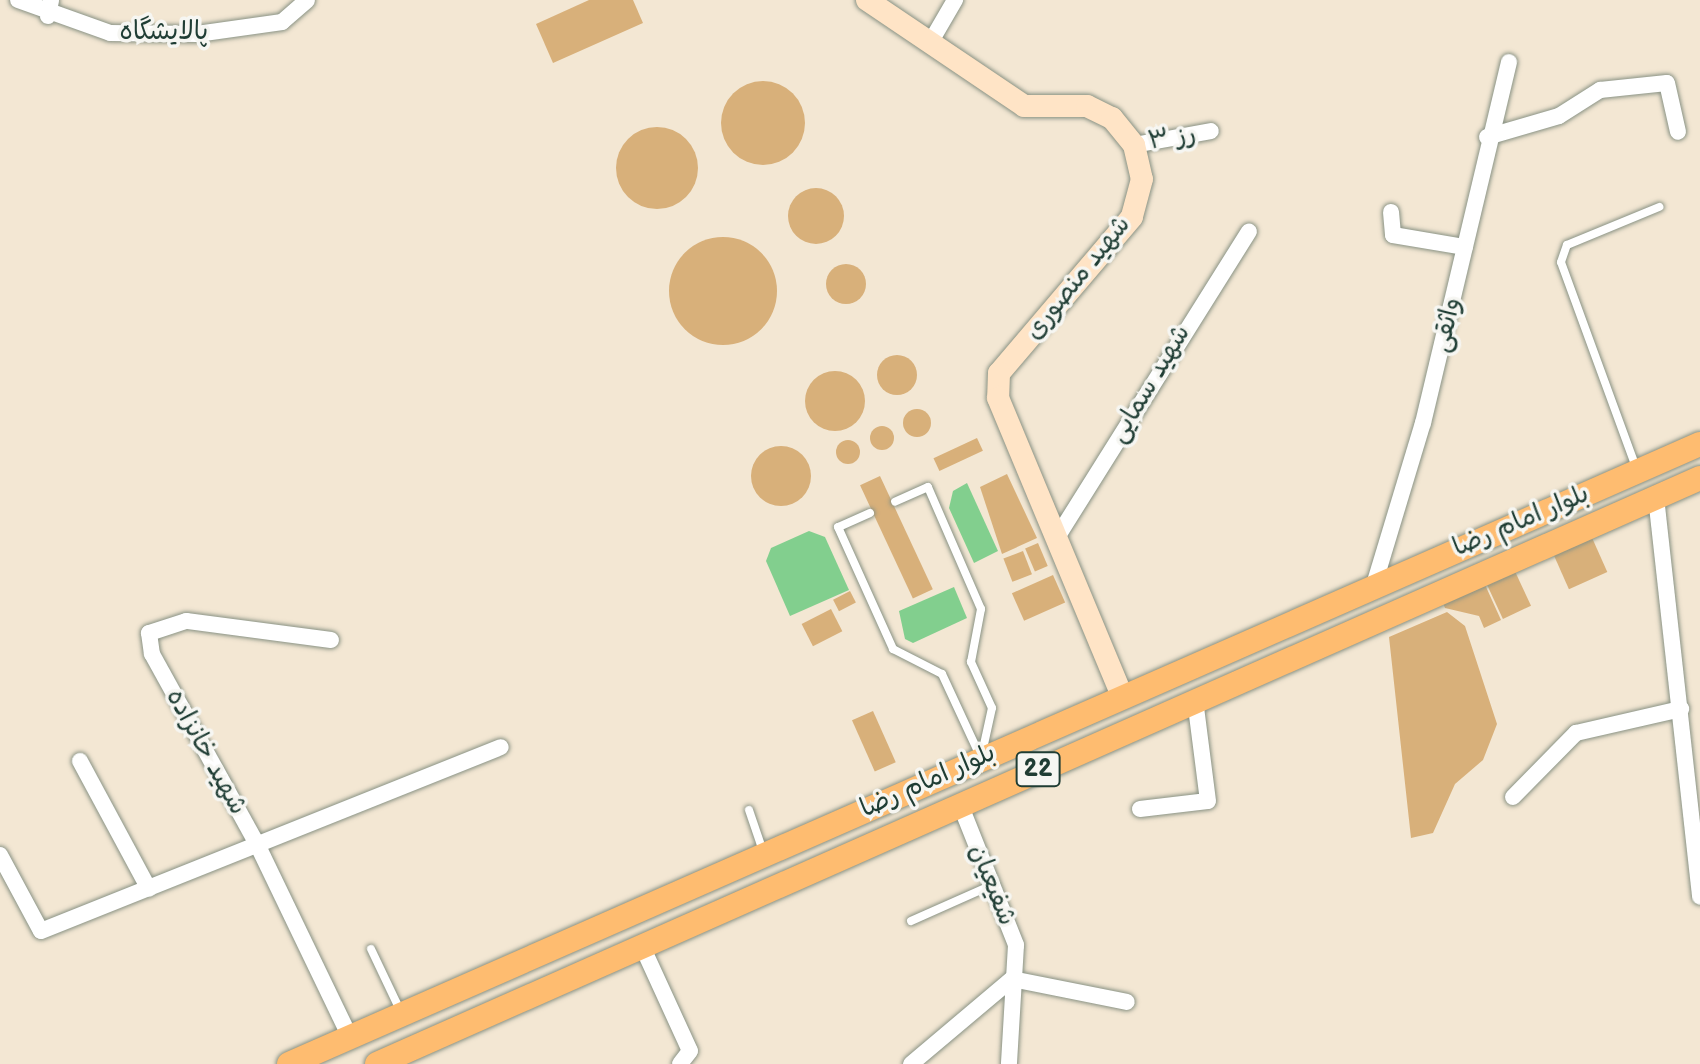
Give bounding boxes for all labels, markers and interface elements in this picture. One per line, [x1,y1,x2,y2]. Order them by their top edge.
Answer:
street label: پالایشگاه [120,16,208,48]
street label: رز ۳ [1146,118,1198,158]
street label: شهید منصوری [1019,210,1137,346]
street label: واثقی [1426,295,1468,355]
street label: شهید سمایی [1103,319,1197,449]
street label: بلوار امام رضا [1448,478,1594,564]
street label: شهید خانزاده [159,684,253,820]
street label: بلوار امام رضا [856,737,1000,825]
road number: 22 [1014,749,1062,789]
street label: شفیعیان [962,840,1022,930]

